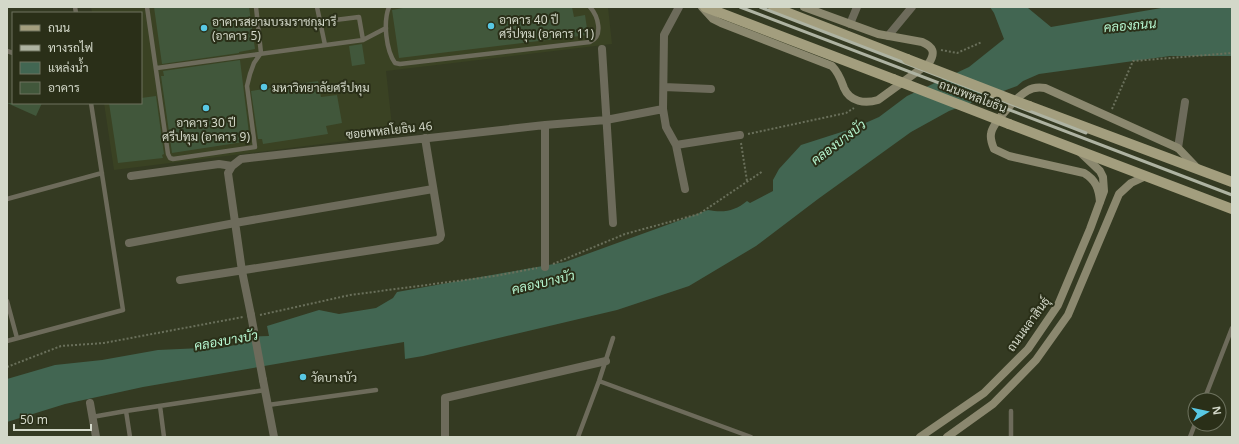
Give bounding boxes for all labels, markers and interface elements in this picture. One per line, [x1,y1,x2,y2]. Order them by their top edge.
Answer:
place label: อาคาร 40 ปี ศรีปทุม (อาคาร 11) [499,11,594,43]
legend [12,12,142,104]
place label: อาคารสยามบรมราชกุมารี (อาคาร 5) [212,13,337,44]
water label: คลองถนน [1103,14,1158,36]
text: ถนน [48,19,71,36]
marker: อาคาร 40 ปี ศรีปทุม (อาคาร 11) [486,21,496,31]
marker: อาคารสยามบรมราชกุมารี (อาคาร 5) [199,23,209,33]
text: ทางรถไฟ [48,39,93,56]
text: แหล่งน้ำ [48,57,88,76]
street label: ถนนพหลโยธิน [937,75,1010,117]
text: อาคาร [48,79,80,96]
place label: มหาวิทยาลัยศรีปทุม [272,79,370,97]
marker: มหาวิทยาลัยศรีปทุม [259,82,269,92]
marker: อาคาร 30 ปี ศรีปทุม (อาคาร 9) [201,103,211,113]
place label: อาคาร 30 ปี ศรีปทุม (อาคาร 9) [162,114,250,146]
water label: คลองบางบัว [807,115,869,169]
street label: ซอยพหลโยธิน 46 [345,117,433,143]
water label: คลองบางบัว [510,266,577,298]
street label: ถนนผลาสินธุ์ [1002,293,1055,355]
water label: คลองบางบัว [193,325,260,354]
place label: วัดบางบัว [311,369,357,386]
marker: วัดบางบัว [298,372,308,382]
north arrow [1187,392,1227,432]
text: N [1209,405,1225,416]
scale bar [14,406,91,432]
text: 50 m [20,411,48,428]

